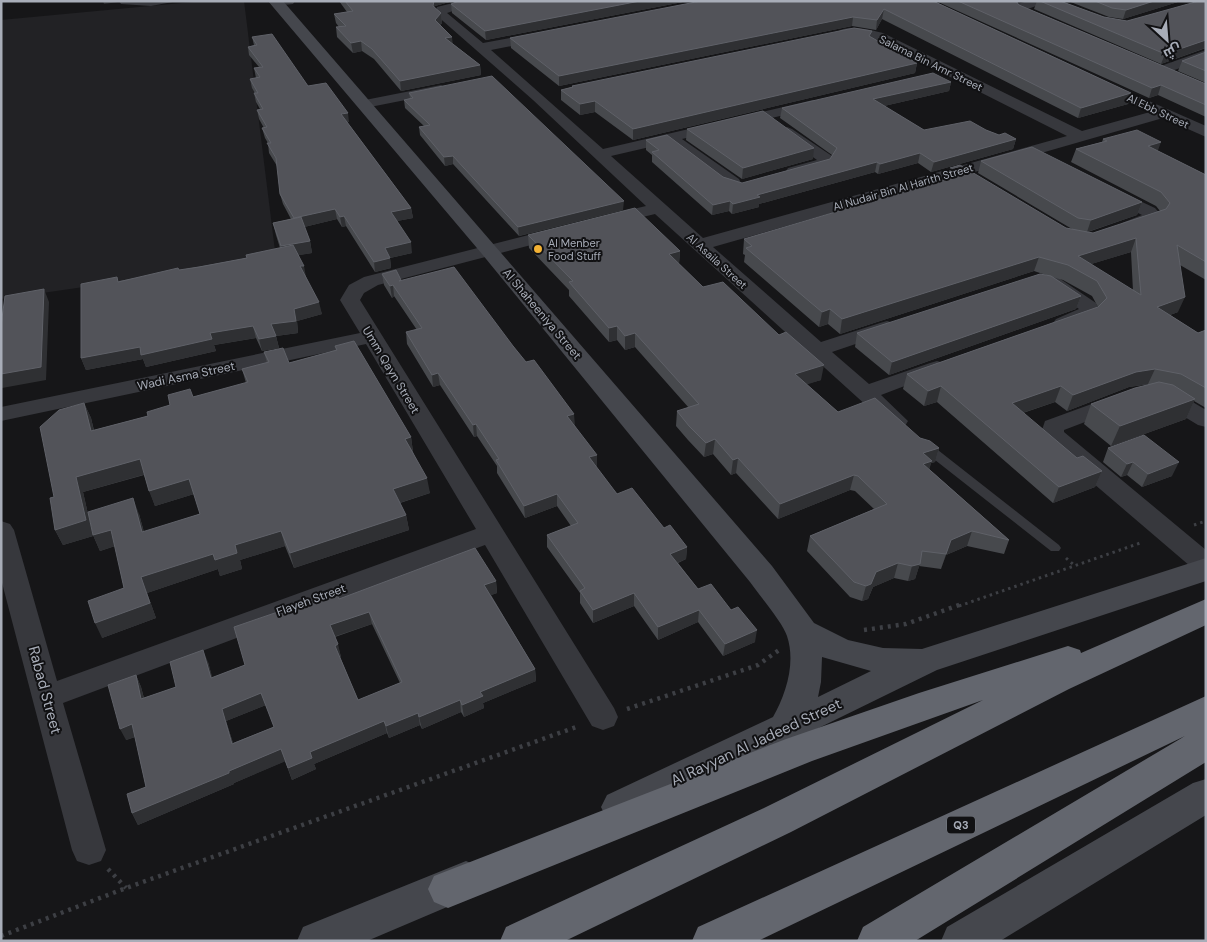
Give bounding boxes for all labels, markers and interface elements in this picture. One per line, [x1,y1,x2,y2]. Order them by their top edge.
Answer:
north arrow [1142,15,1192,65]
street label: Salama Bin Amr Street [877,32,985,94]
text: ش [1161,40,1185,64]
street label: Al Ebb Street [1125,91,1191,131]
street label: Al Nudair Bin Al Harith Street [831,160,975,214]
street label: Al Asaila Street [684,230,750,292]
place label: Al Menber Food Stuff [548,236,601,263]
marker: Al Menber Food Stuff [532,243,544,255]
street label: Al Shaheeniya Street [499,265,585,363]
street label: Umm Qayn Street [359,324,423,417]
street label: Wadi Asma Street [136,358,237,394]
street label: Flayeh Street [274,580,348,620]
street label: Rabad Street [24,644,66,736]
street label: Al Rayyan Al Jadeed Street [667,694,845,790]
road number: Q3 [947,816,975,834]

